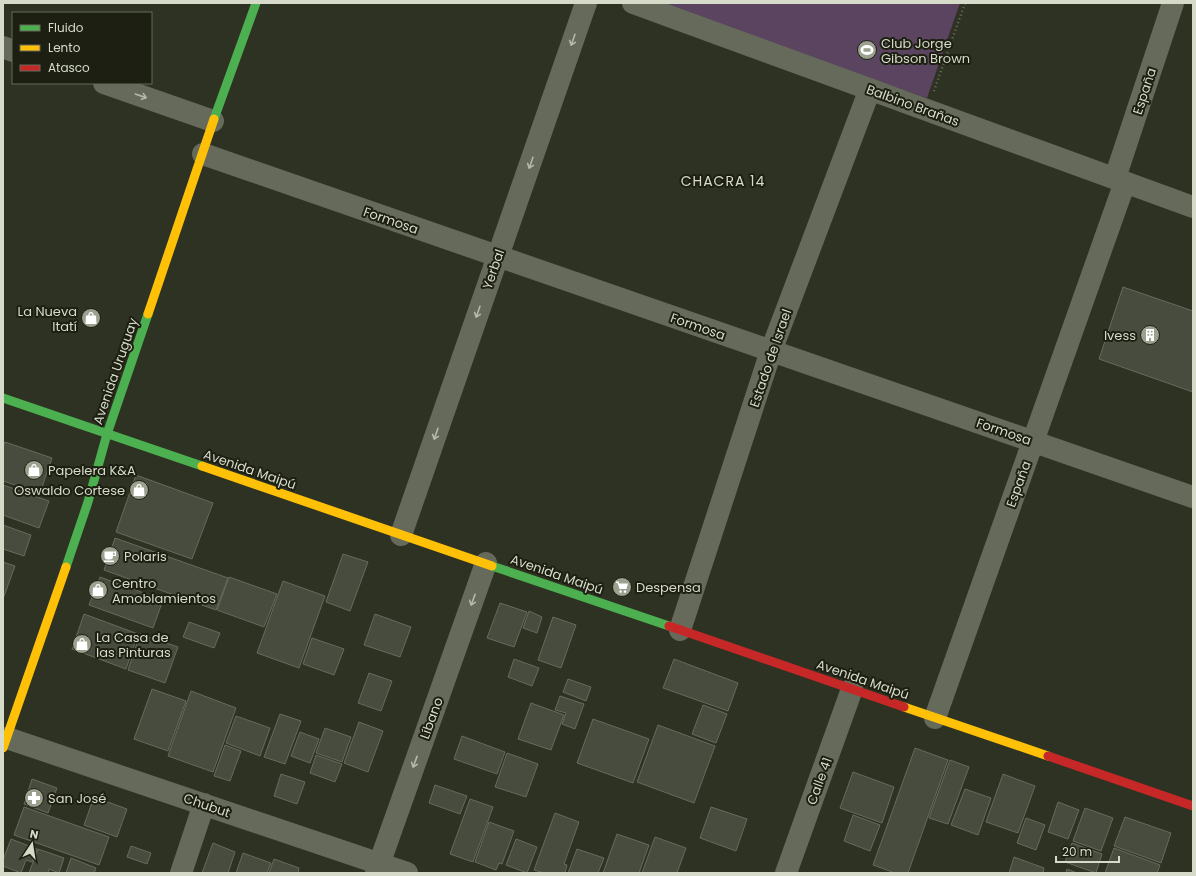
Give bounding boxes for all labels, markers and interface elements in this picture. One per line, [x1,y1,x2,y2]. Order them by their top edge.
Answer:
legend [12,12,152,84]
text: Fluido [48,19,84,36]
one-way arrow [569,33,577,45]
place label: Club Jorge Gibson Brown [881,34,970,68]
text: Lento [48,39,81,56]
sports icon: Club Jorge Gibson Brown [856,39,878,61]
text: Atasco [48,59,90,76]
street label: España [1128,65,1161,117]
street label: Balbino Brañas [864,80,962,131]
one-way arrow [134,93,147,100]
one-way arrow [526,156,534,168]
district label: CHACRA 14 [681,171,765,191]
street label: Formosa [361,202,421,239]
street label: Yerbal [478,247,509,292]
place label: La Nueva Itatí [18,302,77,336]
one-way arrow [474,305,482,317]
street label: Estado de Israel [745,306,796,410]
shop icon: La Nueva Itatí [80,307,102,329]
street label: Formosa [668,308,728,345]
street label: Avenida Uruguay [88,315,143,427]
building icon: Ivess [1139,324,1161,346]
place label: Ivess [1104,326,1136,345]
street label: Formosa [974,413,1034,450]
one-way arrow [431,428,439,440]
street label: Avenida Maipú [201,445,299,494]
street label: España [1001,458,1036,510]
shop icon: Papelera K&A [23,459,45,481]
place label: Papelera K&A [48,461,136,480]
shop icon: Oswaldo Cortese [128,479,150,501]
place label: Oswaldo Cortese [14,481,125,500]
cafe icon: Polaris [99,545,121,567]
place label: Polaris [124,547,167,566]
street label: Avenida Maipú [508,550,606,599]
place label: Centro Amoblamientos [112,574,216,608]
supermarket icon: Despensa [611,576,633,598]
place label: Despensa [636,578,701,597]
shop icon: Centro Amoblamientos [87,579,109,601]
one-way arrow [468,594,476,606]
place label: La Casa de las Pinturas [96,628,171,662]
shop icon: La Casa de las Pinturas [71,633,93,655]
street label: Avenida Maipú [814,655,912,704]
street label: Líbano [415,695,448,742]
street label: Calle 41 [802,755,837,807]
one-way arrow [411,756,418,769]
pharmacy icon: San José [23,787,45,809]
place label: San José [48,789,106,808]
street label: Chubut [181,789,233,822]
north arrow [12,824,52,864]
text: N [28,826,40,843]
scale bar [1056,838,1119,864]
text: 20 m [1062,843,1092,860]

